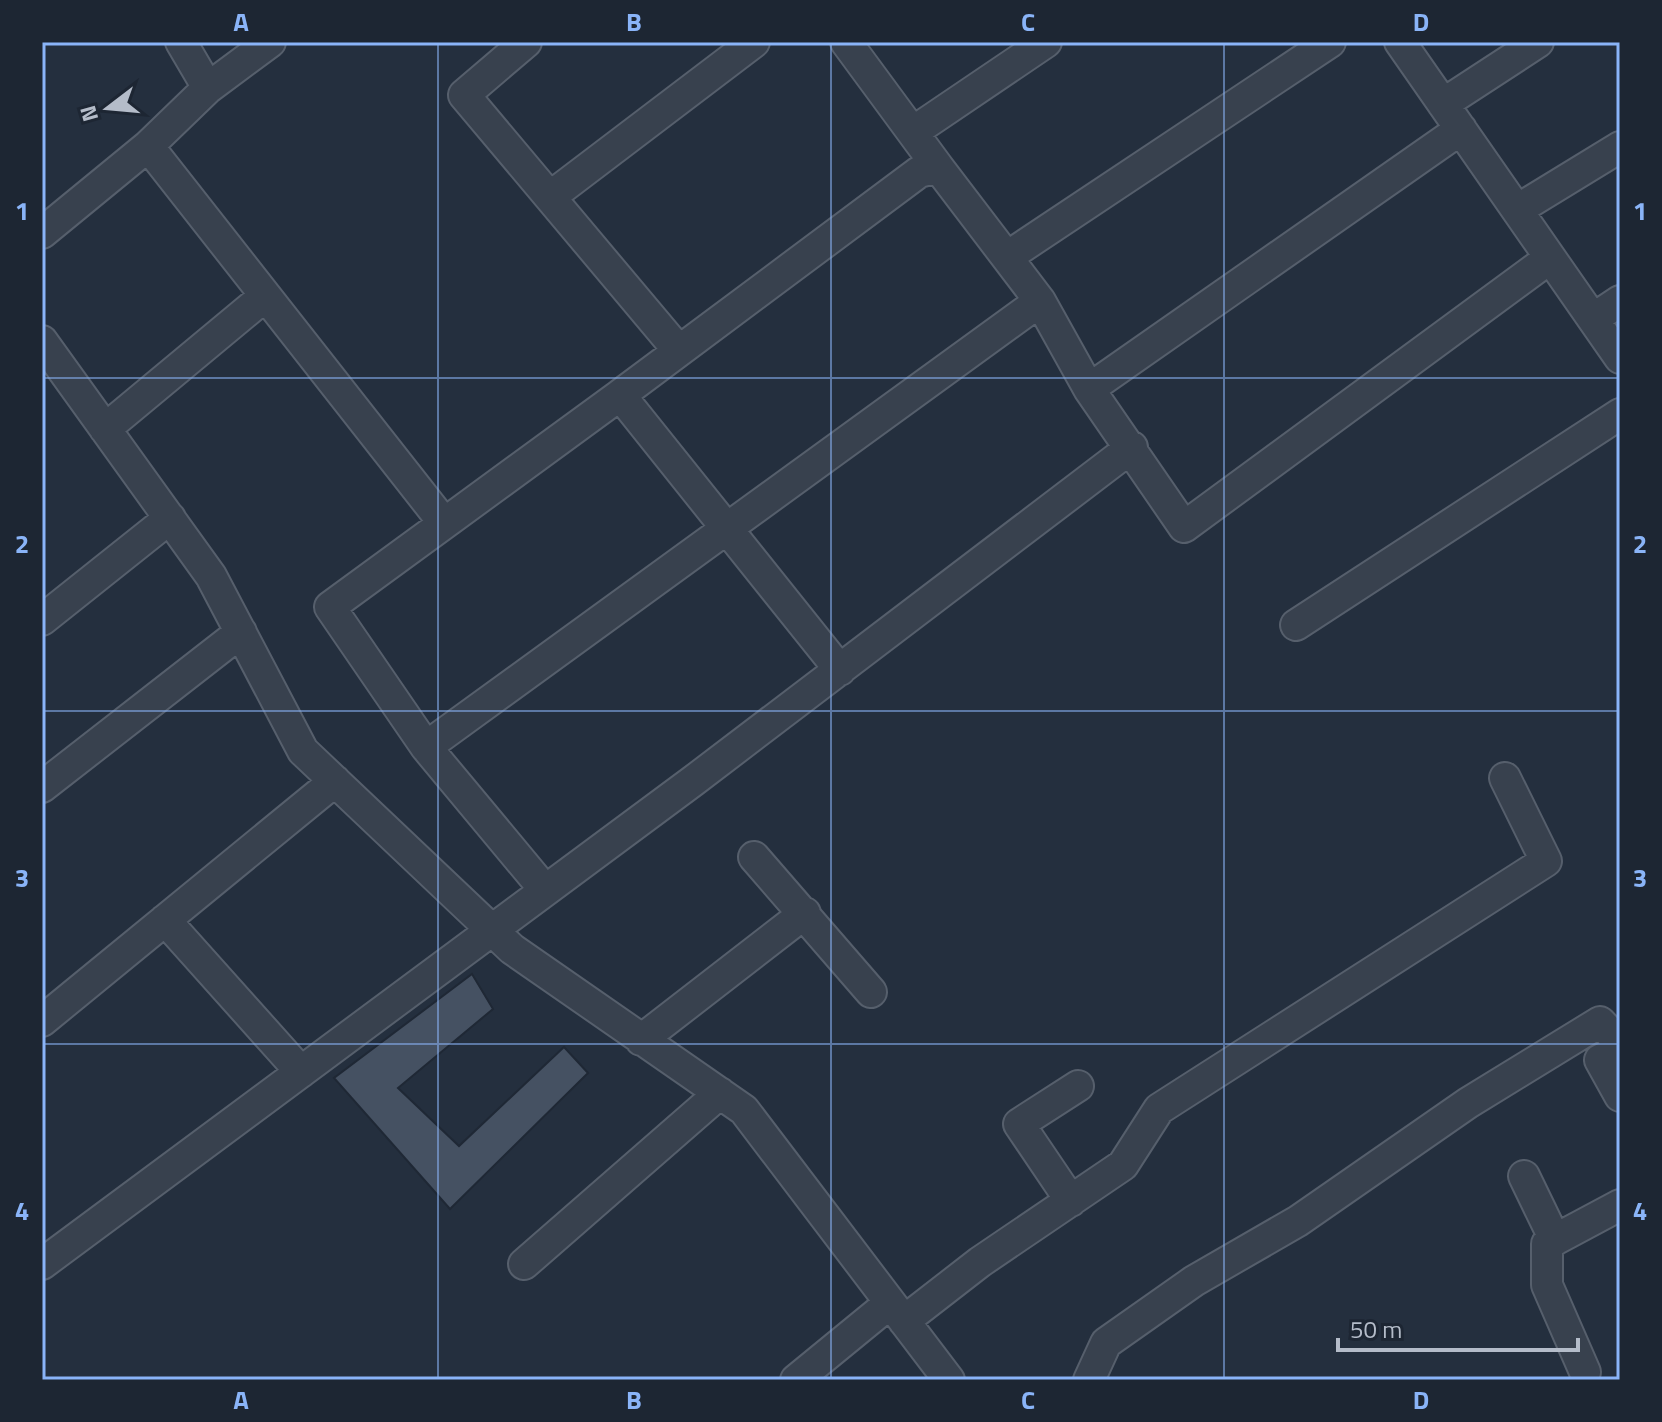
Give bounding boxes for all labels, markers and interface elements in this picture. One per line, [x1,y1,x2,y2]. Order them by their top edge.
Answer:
text: A [233,2,249,41]
text: B [626,2,642,41]
text: C [1021,2,1035,41]
text: D [1413,2,1429,41]
north arrow [68,68,148,148]
text: N [70,101,107,126]
text: 1 [15,191,29,230]
text: 1 [1633,191,1647,230]
text: 2 [15,524,29,563]
text: 2 [1633,524,1647,563]
text: 3 [15,858,29,897]
text: 3 [1633,858,1647,897]
text: 4 [15,1191,29,1230]
text: 4 [1633,1191,1647,1230]
scale bar [1338,1302,1578,1352]
text: 50 m [1350,1311,1402,1347]
text: A [233,1380,249,1419]
text: B [626,1380,642,1419]
text: C [1021,1380,1035,1419]
text: D [1413,1380,1429,1419]

